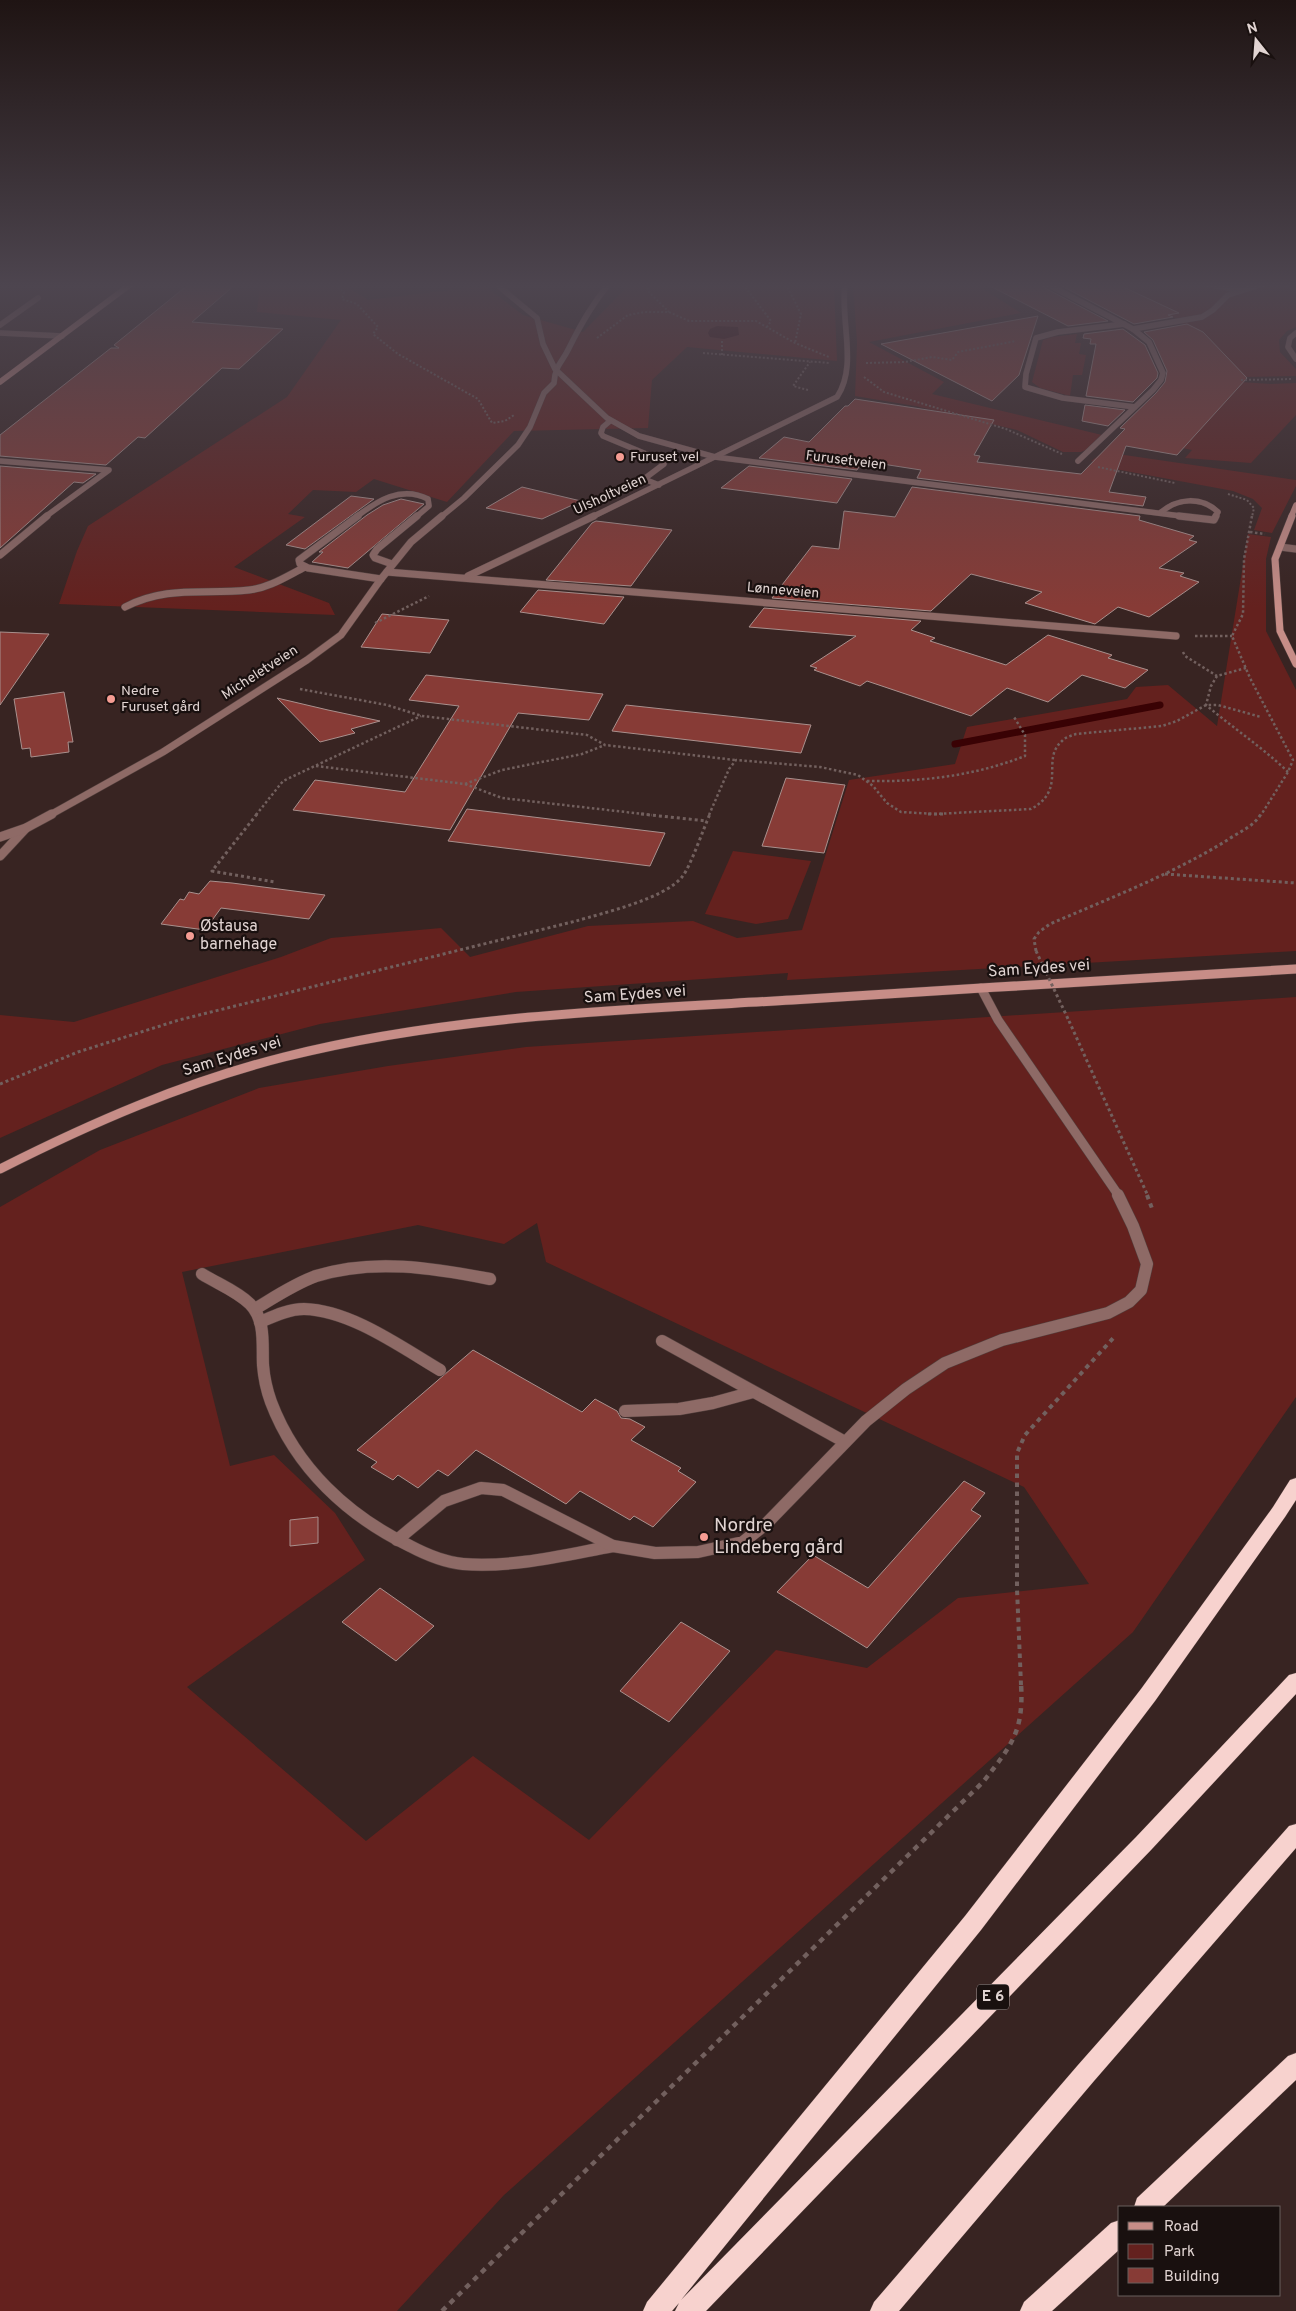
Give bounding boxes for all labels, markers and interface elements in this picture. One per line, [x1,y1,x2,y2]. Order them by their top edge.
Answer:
north arrow [1231,15,1281,65]
text: N [1245,19,1260,39]
street label: Furusetveien [805,448,887,474]
place label: Furuset vel [630,449,699,466]
marker: Furuset vel [614,451,626,463]
street label: Ulsholtveien [571,471,649,519]
street label: Lønneveien [746,579,820,603]
street label: Micheletveien [219,642,301,704]
place label: Nedre Furuset gård [121,683,200,716]
marker: Nedre Furuset gård [105,693,117,705]
place label: Østausa barnehage [200,917,277,955]
marker: Østausa barnehage [184,930,196,942]
street label: Sam Eydes vei [987,955,1091,983]
street label: Sam Eydes vei [583,981,687,1009]
street label: Sam Eydes vei [180,1033,284,1081]
place label: Nordre Lindeberg gård [714,1514,843,1560]
marker: Nordre Lindeberg gård [698,1531,710,1543]
road number: E 6 [977,1984,1009,2010]
legend [1118,2206,1281,2296]
text: Road [1164,2218,1199,2237]
text: Park [1164,2243,1195,2262]
text: Building [1164,2268,1219,2287]

